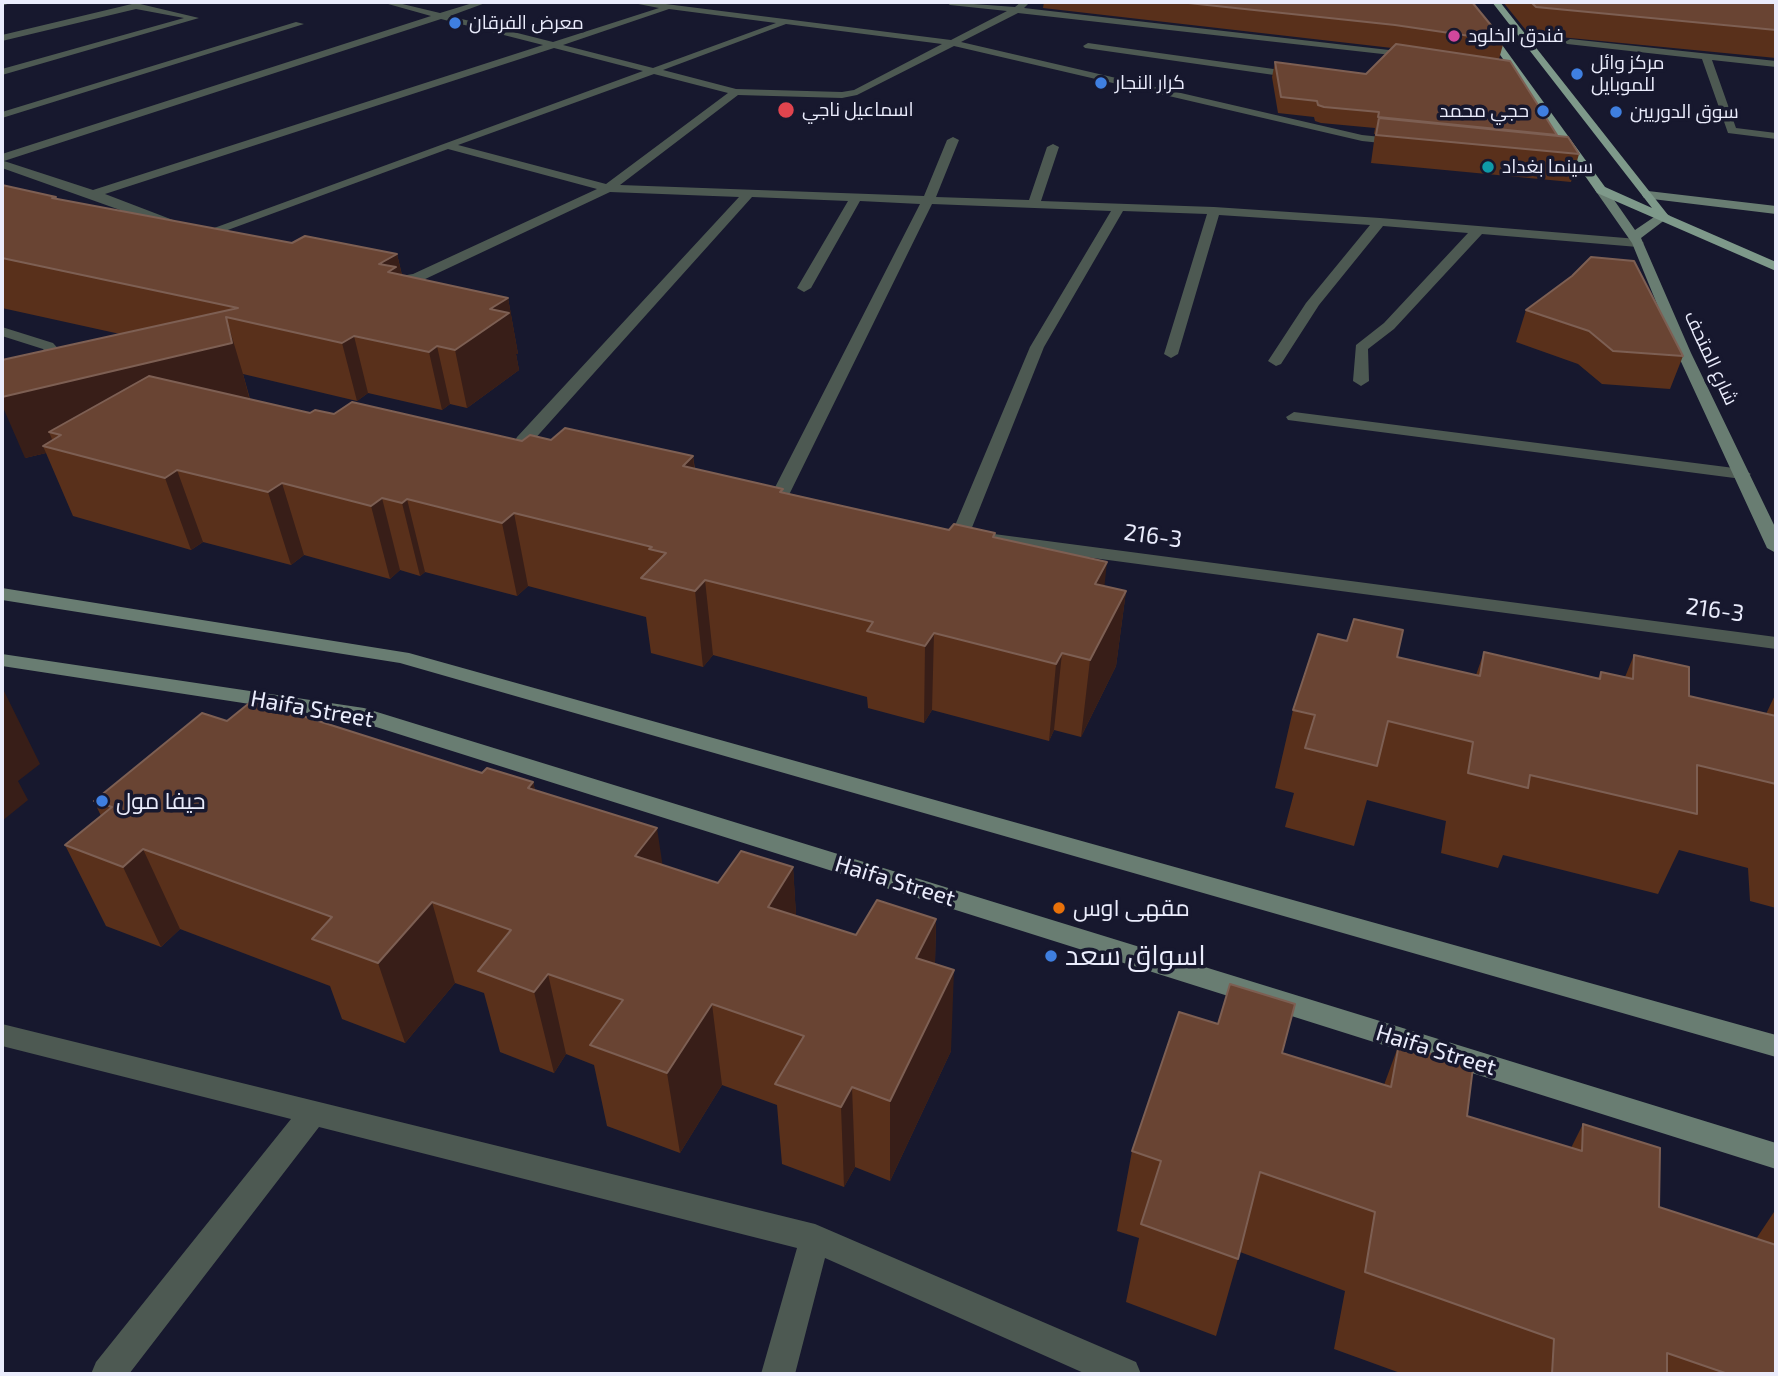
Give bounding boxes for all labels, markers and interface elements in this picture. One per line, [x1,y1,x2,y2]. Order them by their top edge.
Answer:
place label: معرض الفرقان [469,12,584,34]
marker: معرض الفرقان [447,15,463,31]
place label: فندق الخلود [1468,25,1564,47]
marker: فندق الخلود [1446,28,1462,44]
place label: مركز وائل للموبايل [1591,52,1665,96]
marker: مركز وائل للموبايل [1569,66,1585,82]
place label: كرار النجار [1115,72,1185,94]
marker: كرار النجار [1093,75,1109,91]
place label: اسماعيل ناجي [802,99,914,121]
marker: اسماعيل ناجي [776,100,796,120]
place label: حجي محمد [1439,100,1529,122]
place label: سوق الدوريين [1630,101,1739,123]
marker: حجي محمد [1535,103,1551,119]
marker: سوق الدوريين [1608,104,1624,120]
place label: سينما بغداد [1502,156,1593,178]
marker: سينما بغداد [1480,159,1496,175]
street label: شارع المتحف [1679,307,1743,409]
street label: 216-3 [1122,518,1184,554]
street label: 216-3 [1684,592,1746,628]
street label: Haifa Street [248,685,376,733]
place label: حيفا مول [116,787,206,815]
marker: حيفا مول [94,793,110,809]
street label: Haifa Street [832,850,958,912]
place label: مقهى اوس [1073,894,1190,922]
marker: مقهى اوس [1051,900,1067,916]
place label: اسواق سعد [1065,939,1206,973]
marker: اسواق سعد [1043,948,1059,964]
street label: Haifa Street [1373,1019,1499,1081]

